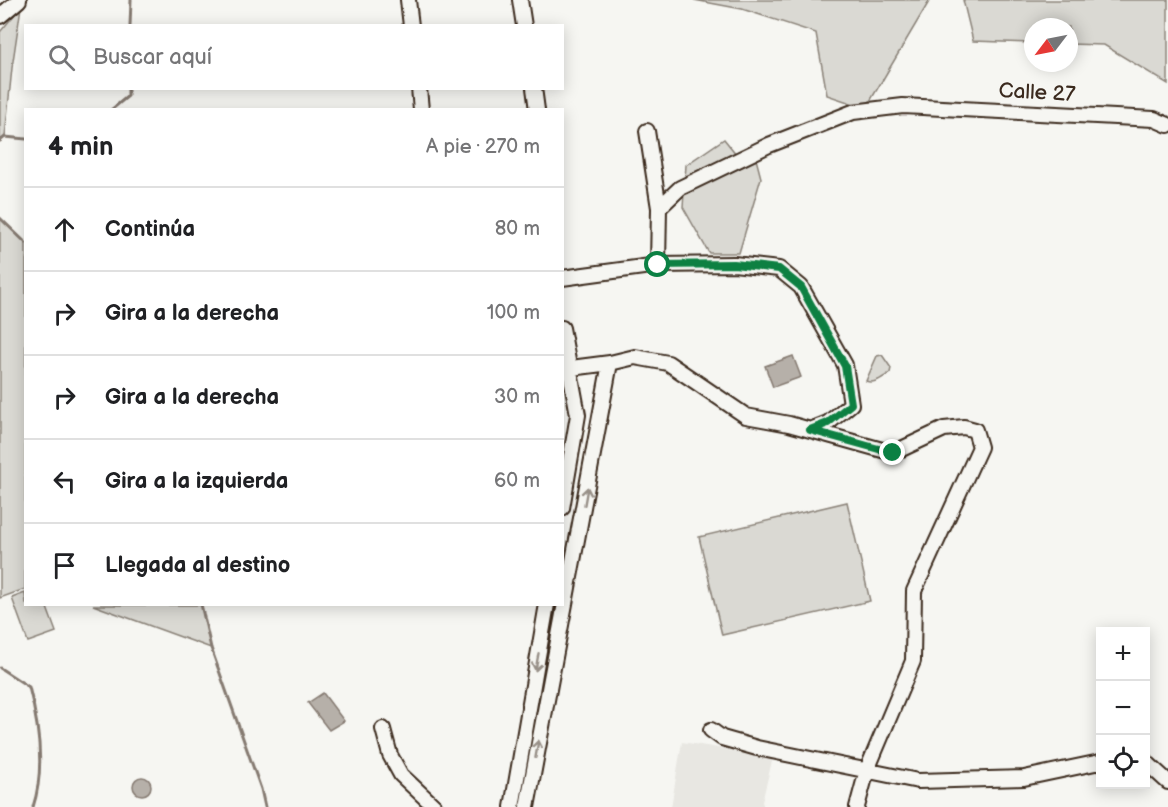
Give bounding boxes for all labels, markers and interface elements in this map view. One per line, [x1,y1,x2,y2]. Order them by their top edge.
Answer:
north arrow [1024,18,1078,72]
search box [24,24,564,90]
icon: search [45,41,78,74]
text: Buscar aquí [93,44,212,71]
street label: Calle 27 [998,78,1077,107]
text: 4 min [48,132,113,163]
text: A pie · 270 m [426,135,540,159]
icon: ahead [48,213,81,246]
text: Continúa [105,216,195,243]
text: 80 m [495,217,540,241]
route start [644,251,670,277]
icon: right [48,297,81,330]
text: Gira a la derecha [105,300,279,327]
text: 100 m [487,301,540,325]
icon: right [48,381,81,414]
text: Gira a la derecha [105,384,279,411]
text: 30 m [494,385,540,409]
route end [879,439,905,465]
icon: left [48,465,81,498]
text: Gira a la izquierda [105,468,289,495]
text: 60 m [494,469,540,493]
one-way arrow [581,487,592,506]
icon: arrive [48,549,81,582]
text: Llegada al destino [105,552,290,579]
map controls [1096,627,1150,789]
button: + [1096,627,1150,681]
one-way arrow [532,652,543,671]
button: − [1096,681,1150,735]
button: locate [1096,735,1150,789]
one-way arrow [532,740,543,760]

